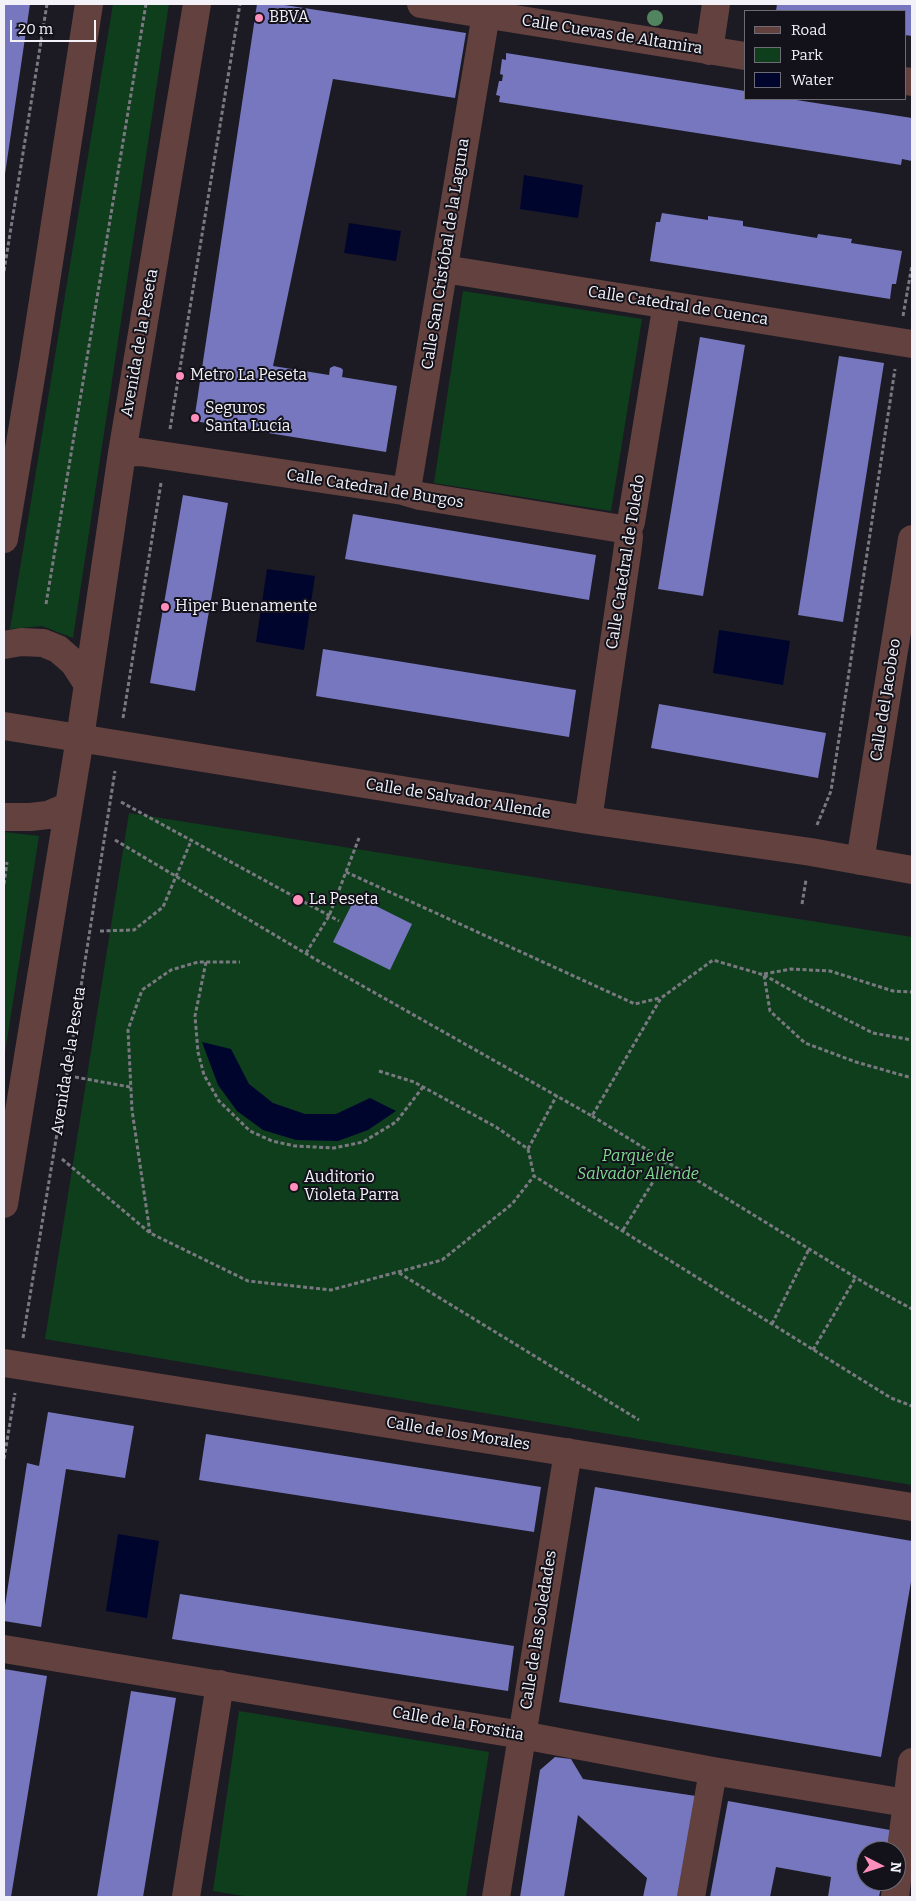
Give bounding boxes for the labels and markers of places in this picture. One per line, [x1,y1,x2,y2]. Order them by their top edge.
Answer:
place label: BBVA [269,8,309,28]
marker: BBVA [253,12,265,24]
place label: Metro La Peseta [190,366,307,386]
marker: Metro La Peseta [174,370,186,382]
place label: Seguros Santa Lucía [205,399,290,437]
marker: Seguros Santa Lucía [189,412,201,424]
place label: Hiper Buenamente [175,597,317,617]
marker: Hiper Buenamente [159,601,171,613]
place label: La Peseta [309,890,378,910]
marker: La Peseta [291,893,305,907]
place label: Auditorio Violeta Parra [304,1168,399,1206]
marker: Auditorio Violeta Parra [288,1181,300,1193]

